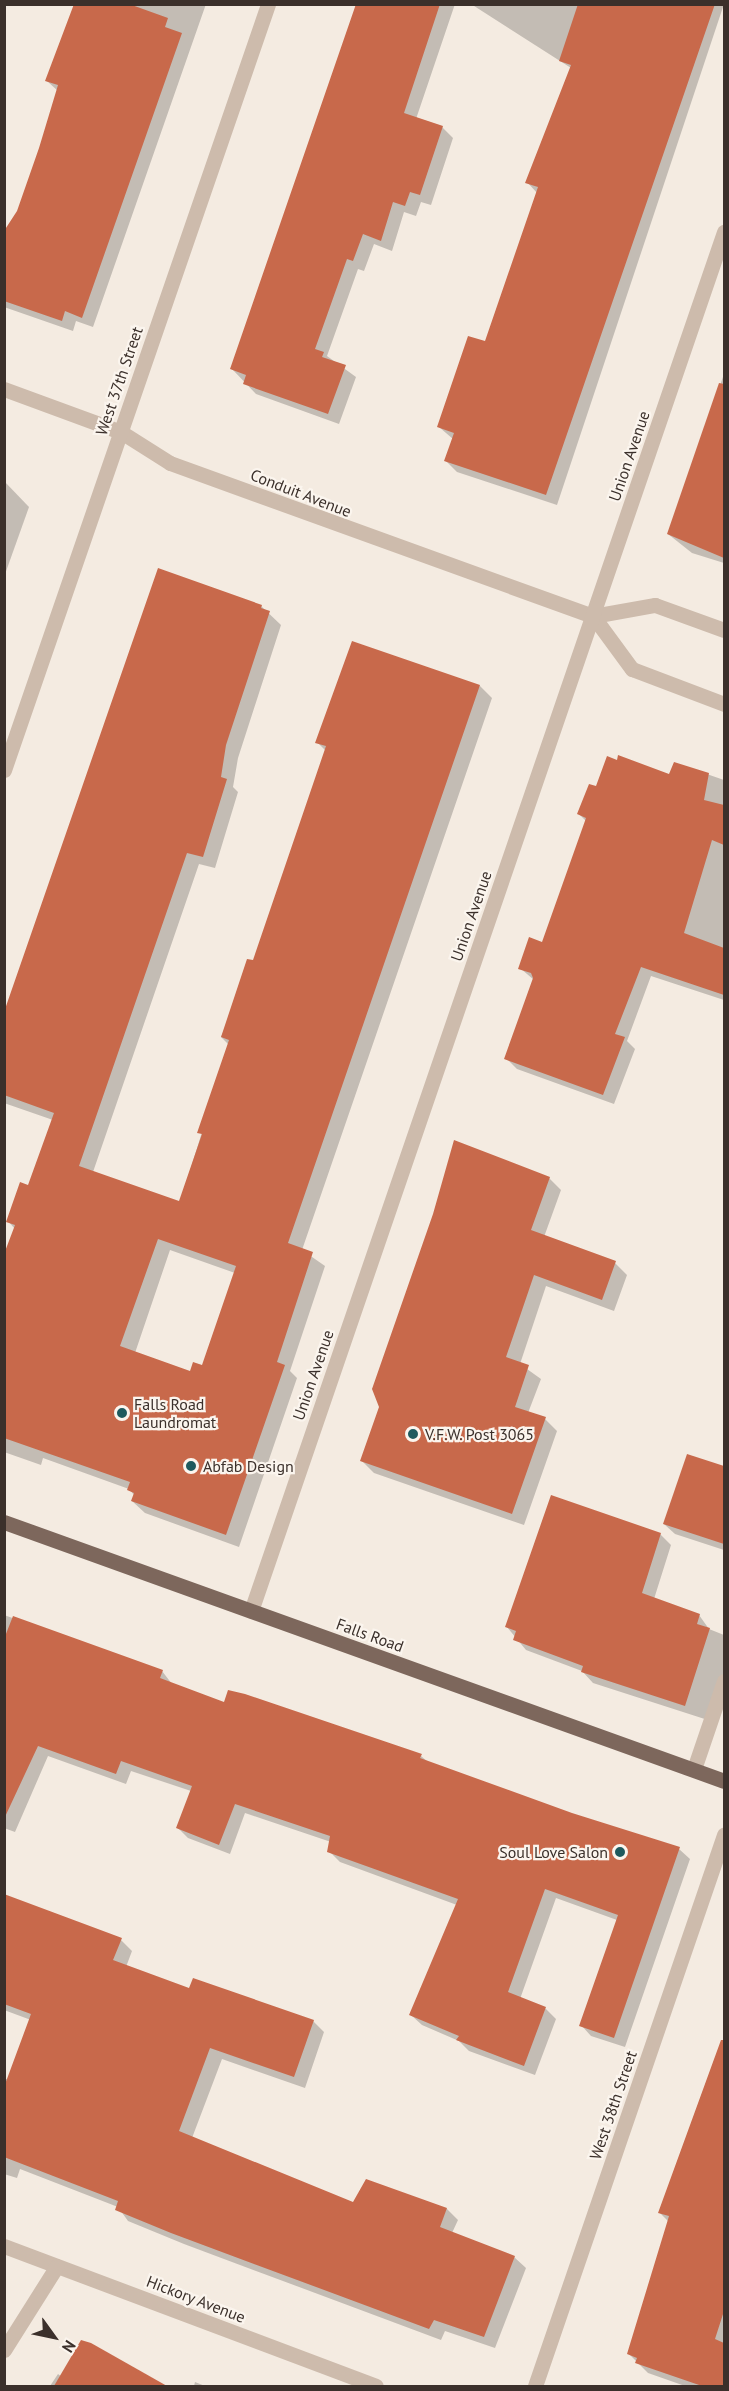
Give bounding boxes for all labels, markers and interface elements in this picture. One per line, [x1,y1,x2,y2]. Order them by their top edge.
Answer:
street label: West 37th Street [91,324,147,438]
street label: Union Avenue [604,408,654,504]
street label: Conduit Avenue [248,465,354,521]
street label: Union Avenue [446,868,496,964]
street label: Union Avenue [288,1327,338,1423]
place label: Falls Road Laundromat [134,1394,216,1432]
marker: Falls Road Laundromat [115,1406,129,1420]
place label: V.F.W. Post 3065 [425,1424,535,1444]
marker: V.F.W. Post 3065 [406,1427,420,1441]
place label: Abfab Design [203,1456,294,1476]
marker: Abfab Design [184,1459,198,1473]
street label: Falls Road [334,1614,406,1656]
place label: Soul Love Salon [499,1842,608,1862]
marker: Soul Love Salon [613,1845,627,1859]
street label: West 38th Street [585,2048,641,2162]
street label: Hickory Avenue [143,2271,249,2327]
north arrow [24,2307,84,2367]
text: N [58,2337,80,2357]

